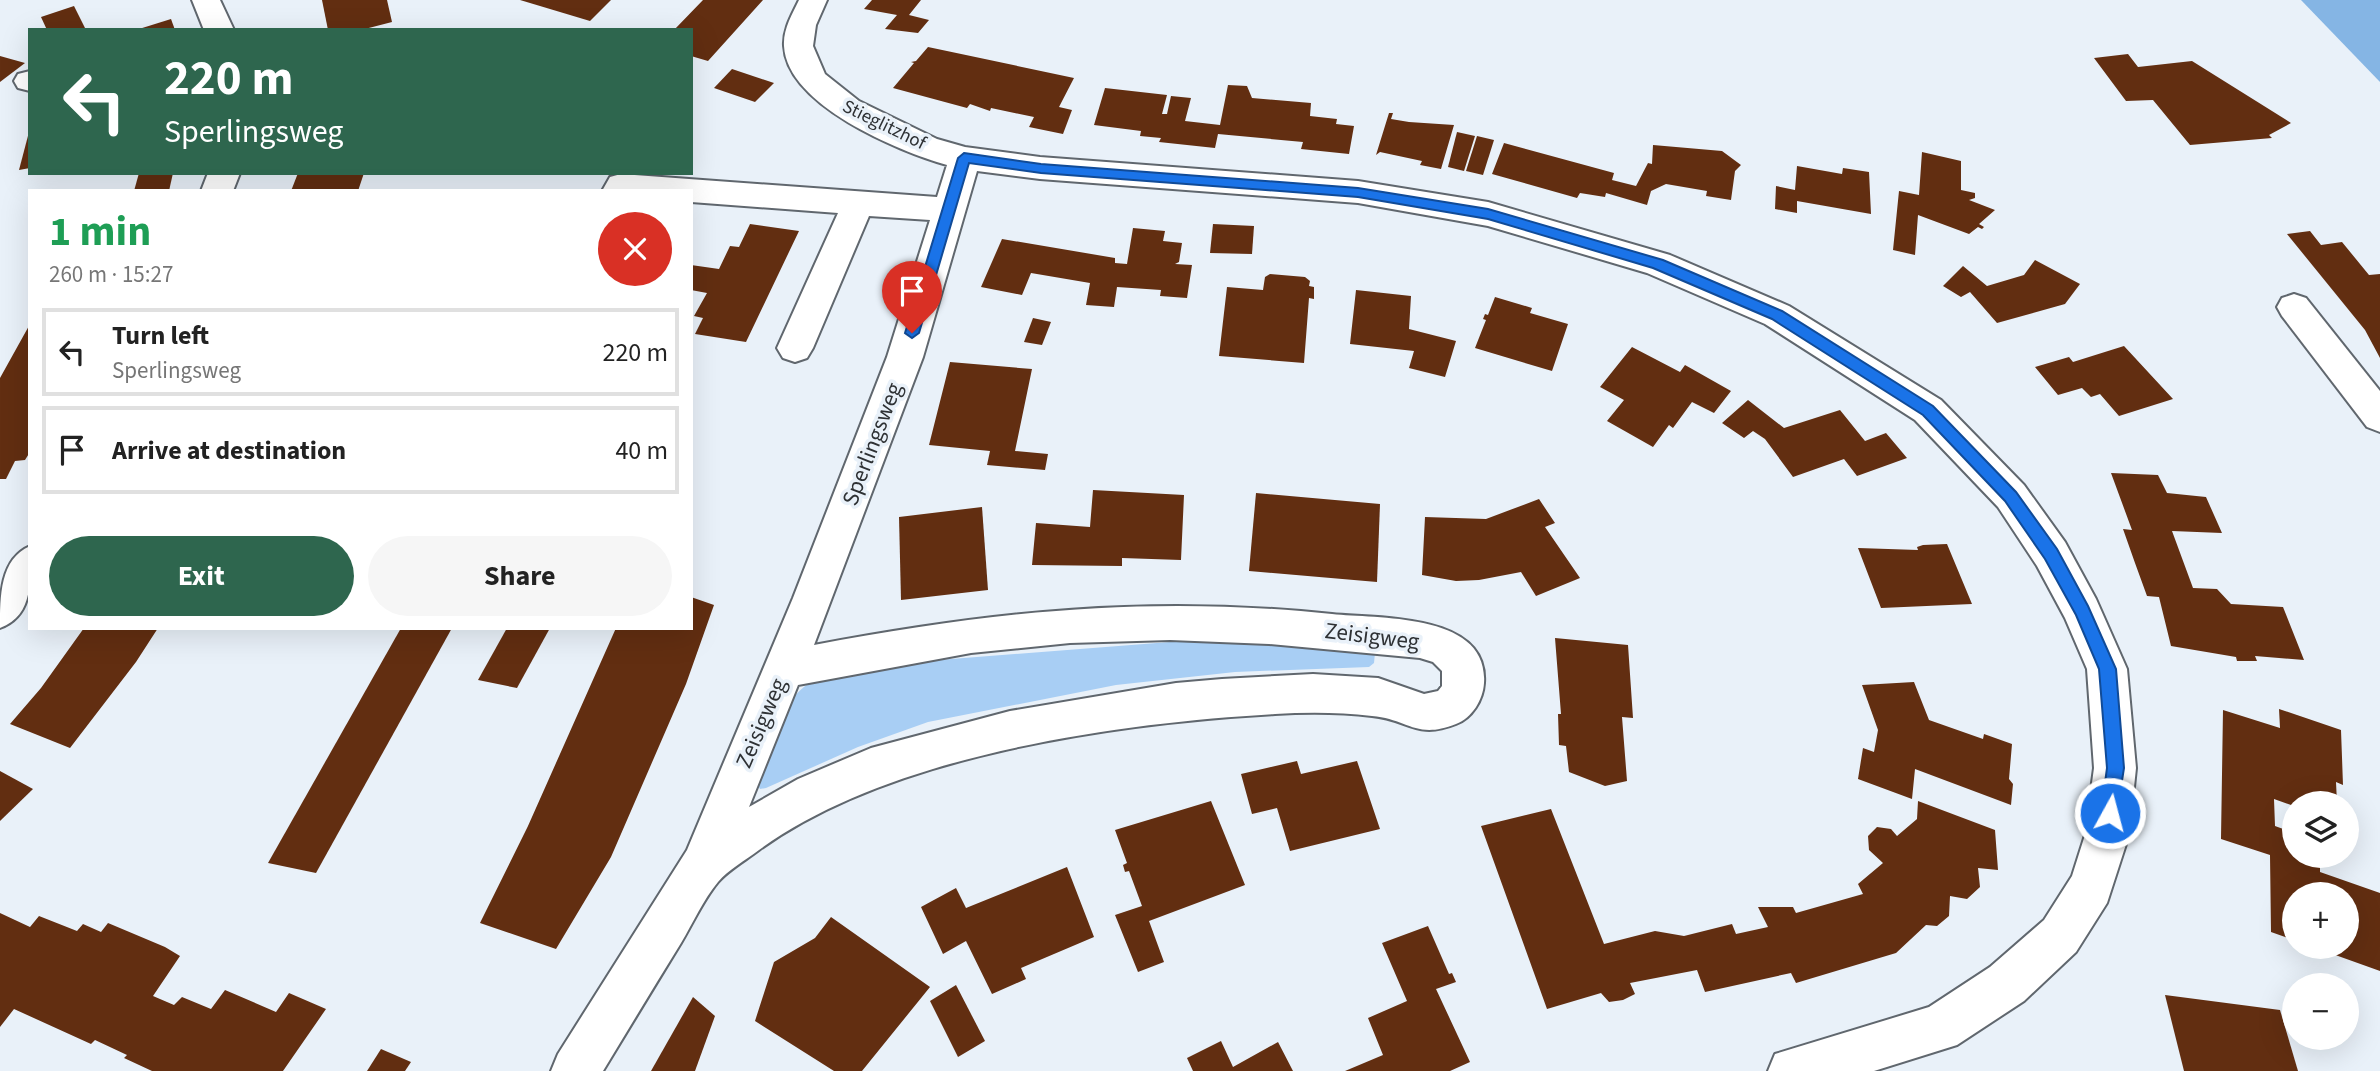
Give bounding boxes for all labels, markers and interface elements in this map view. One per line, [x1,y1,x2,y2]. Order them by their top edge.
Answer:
text: 220 m [164,44,293,114]
icon: left [49,56,140,147]
street label: Stieglitzhof [838,93,932,157]
text: Sperlingsweg [164,109,343,155]
text: 1 min [49,202,151,262]
button: close [598,212,672,286]
text: 260 m · 15:27 [49,258,173,291]
pin [882,261,942,333]
icon: arrive [893,272,931,310]
text: Turn left [112,317,209,354]
icon: left [53,333,91,371]
text: 220 m [602,334,668,371]
text: Sperlingsweg [112,354,241,387]
street label: Sperlingsweg [833,377,911,510]
icon: arrive [53,431,91,469]
text: Arrive at destination [112,432,346,469]
text: 40 m [615,432,668,469]
button: Exit [49,536,354,616]
button: Share [368,536,672,616]
street label: Zeisigweg [1323,614,1422,658]
street label: Zeisigweg [727,672,795,773]
position arrow [2073,776,2147,850]
map controls [2282,791,2359,1050]
button: layers [2282,791,2359,868]
button: + [2282,882,2359,959]
button: − [2282,973,2359,1050]

